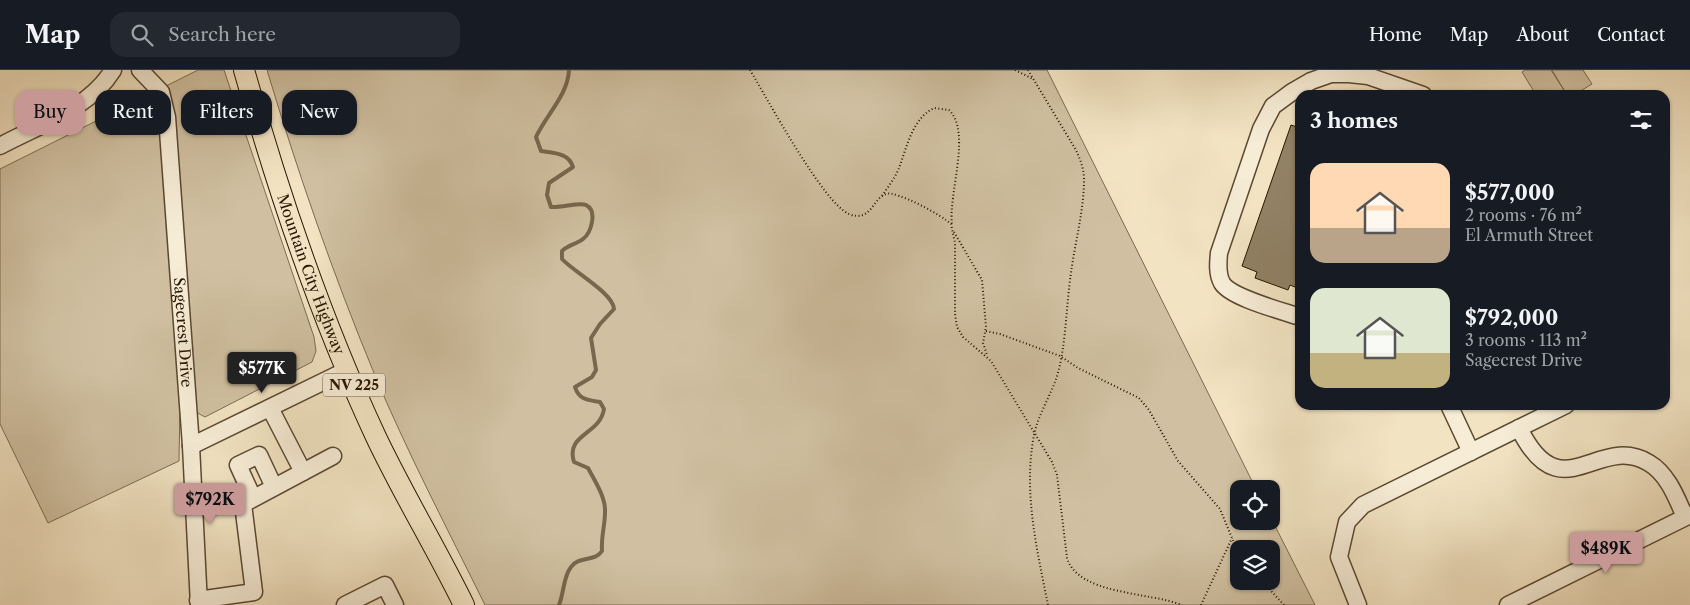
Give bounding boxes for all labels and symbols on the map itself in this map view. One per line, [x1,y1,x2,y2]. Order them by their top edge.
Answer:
street label: Mountain City Highway [273,192,349,358]
street label: Sagecrest Drive [170,277,197,388]
pin: $577K [227,352,297,394]
road number: NV 225 [323,374,385,396]
pin: $792K [175,482,245,525]
pin: $489K [1571,532,1641,574]

